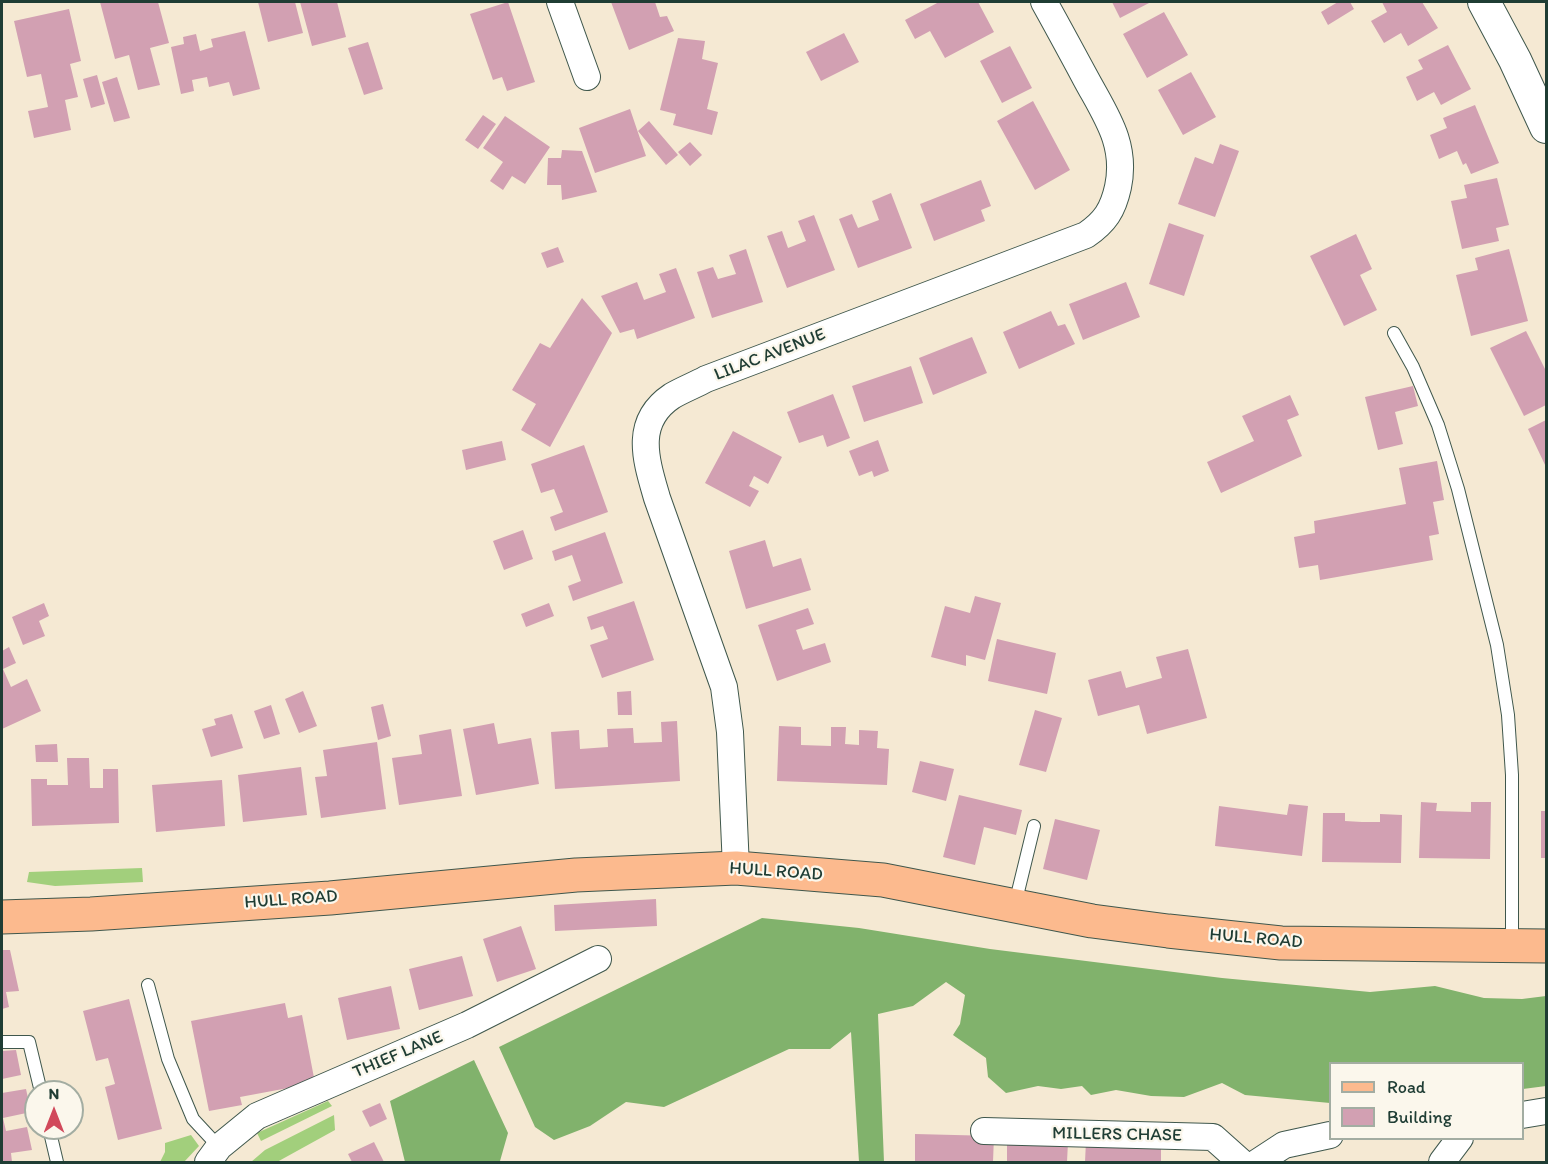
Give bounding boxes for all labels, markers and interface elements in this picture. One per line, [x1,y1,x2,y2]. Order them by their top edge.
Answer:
street label: LILAC AVENUE [711,324,829,386]
street label: HULL ROAD [729,858,823,886]
street label: HULL ROAD [244,886,338,914]
street label: HULL ROAD [1209,924,1303,954]
street label: THIEF LANE [350,1026,446,1084]
legend [1329,1062,1524,1140]
text: Road [1387,1076,1426,1098]
north arrow [24,1080,84,1140]
text: N [49,1084,59,1103]
text: Building [1387,1106,1452,1128]
street label: MILLERS CHASE [1052,1123,1182,1147]

